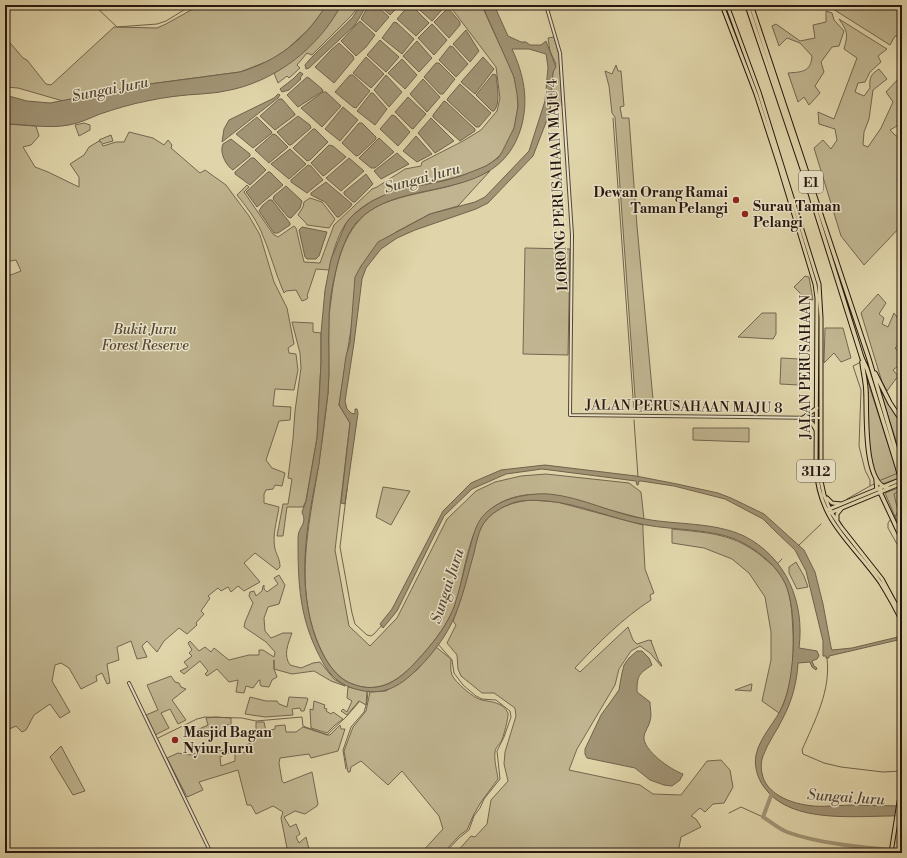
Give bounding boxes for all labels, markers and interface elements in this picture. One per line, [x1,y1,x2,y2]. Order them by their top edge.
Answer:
water label: Sungai Juru [70,73,151,106]
street label: LORONG PERUSAHAAN MAJU 4 [543,78,573,292]
water label: Sungai Juru [382,159,463,198]
road number: E1 [799,171,823,193]
place label: Dewan Orang Ramai Taman Pelangi [593,184,729,218]
marker: Dewan Orang Ramai Taman Pelangi [731,195,741,205]
place label: Surau Taman Pelangi [753,198,841,232]
marker: Surau Taman Pelangi [740,209,750,219]
street label: JALAN PERUSAHAAN [797,294,815,440]
park label: Bukit Juru Forest Reserve [101,321,189,355]
street label: JALAN PERUSAHAAN MAJU 8 [584,396,783,418]
road number: 3112 [797,460,835,482]
water label: Sungai Juru [426,546,469,626]
place label: Masjid Bagan Nyiur Juru [183,724,272,758]
marker: Masjid Bagan Nyiur Juru [170,735,180,745]
water label: Sungai Juru [806,785,886,810]

